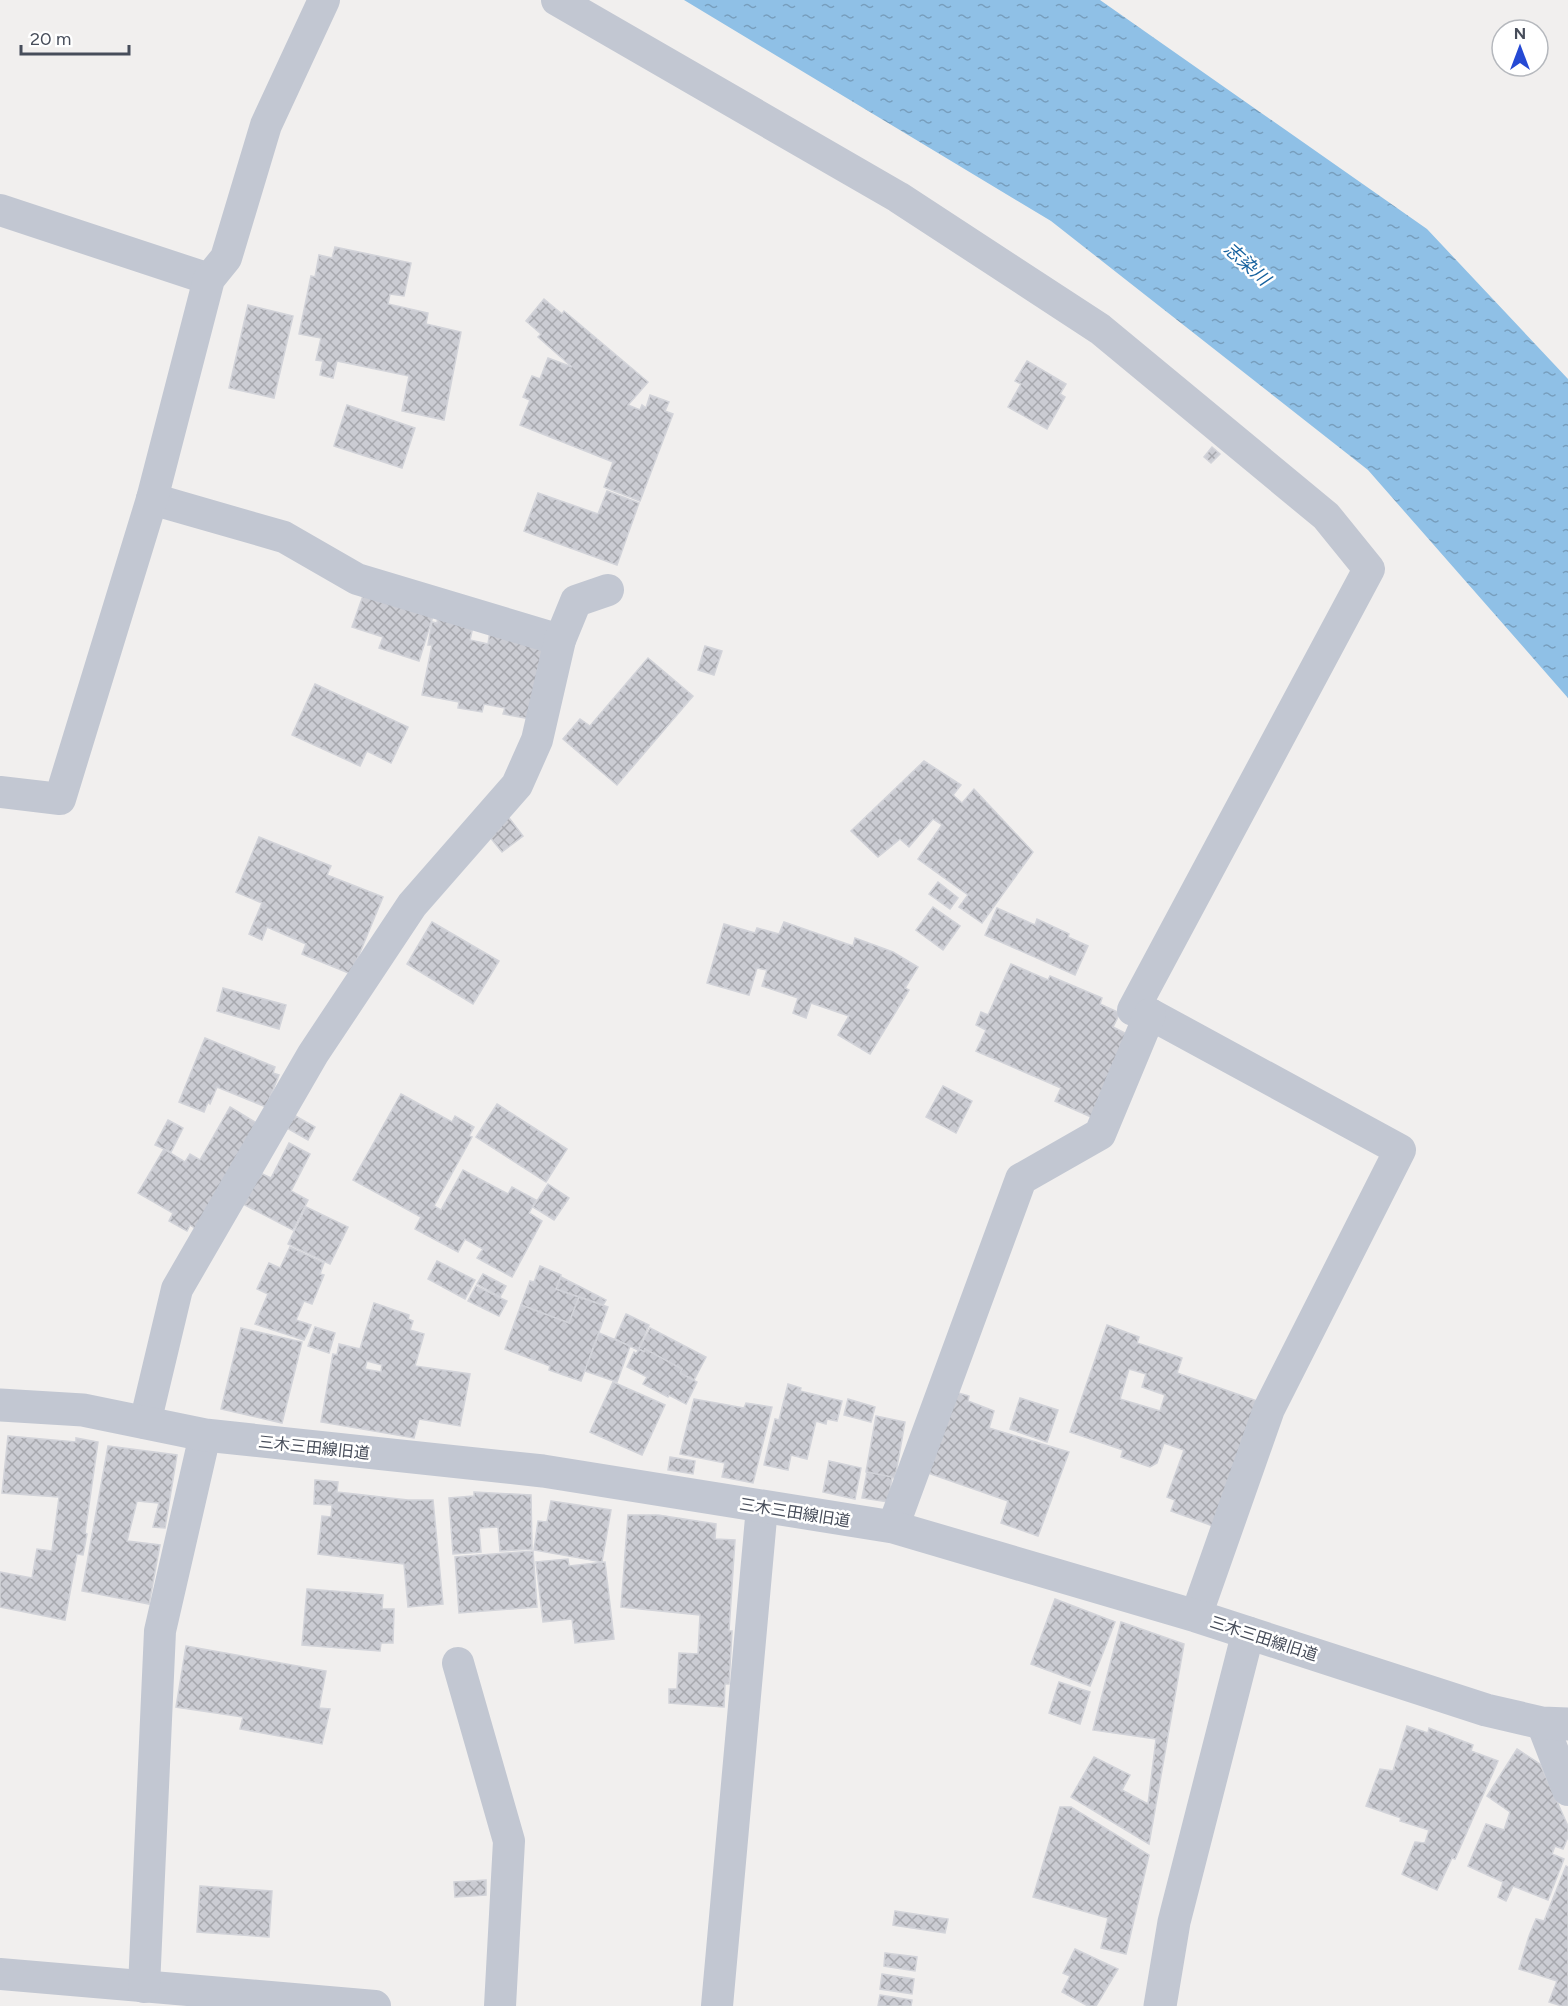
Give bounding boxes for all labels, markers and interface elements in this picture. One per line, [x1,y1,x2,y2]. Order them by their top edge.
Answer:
scale bar [21,18,129,56]
north arrow [1490,18,1550,78]
text: N [1514,24,1526,43]
text: 20 m [30,28,71,50]
water label: 志染川 [1220,238,1276,292]
street label: 三木三田線旧道 [257,1432,371,1463]
street label: 三木三田線旧道 [738,1494,852,1531]
street label: 三木三田線旧道 [1208,1612,1320,1665]

